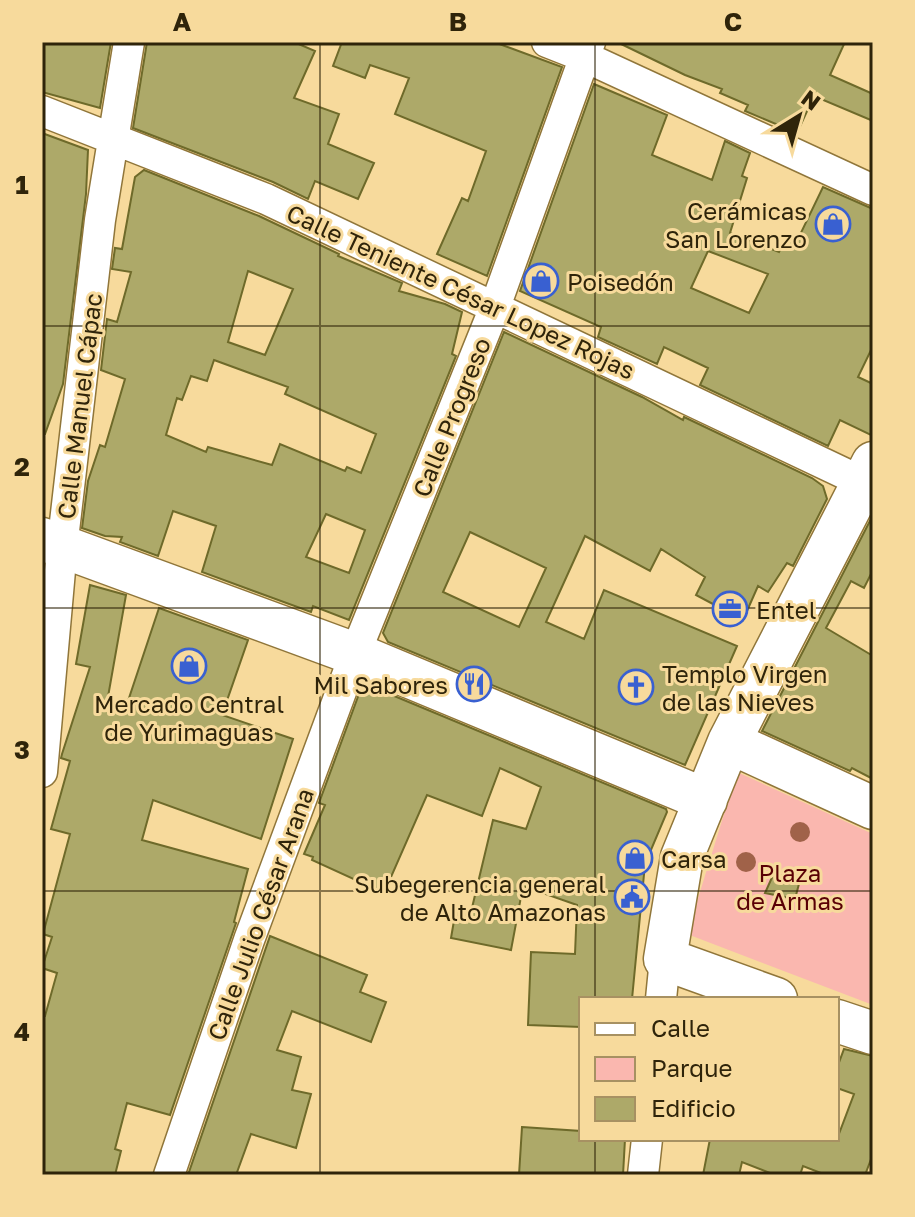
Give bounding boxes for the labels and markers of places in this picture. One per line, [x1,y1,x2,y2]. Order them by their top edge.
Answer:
place label: Cerámicas San Lorenzo [665,196,807,253]
shop icon: Cerámicas San Lorenzo [814,205,852,243]
shop icon: Poisedón [522,262,560,300]
place label: Poisedón [567,267,674,296]
office icon: Entel [711,590,749,628]
place label: Entel [756,595,816,624]
shop icon: Mercado Central de Yurimaguas [170,647,208,685]
place label: Templo Virgen de las Nieves [662,659,828,716]
restaurant icon: Mil Sabores [455,665,493,703]
church icon: Templo Virgen de las Nieves [617,668,655,706]
place label: Mil Sabores [313,670,448,699]
place label: Mercado Central de Yurimaguas [94,689,284,746]
shop icon: Carsa [616,839,654,877]
place label: Carsa [661,844,727,873]
place label: Subegerencia general de Alto Amazonas [354,869,606,926]
public building icon: Subegerencia general de Alto Amazonas [613,878,651,916]

